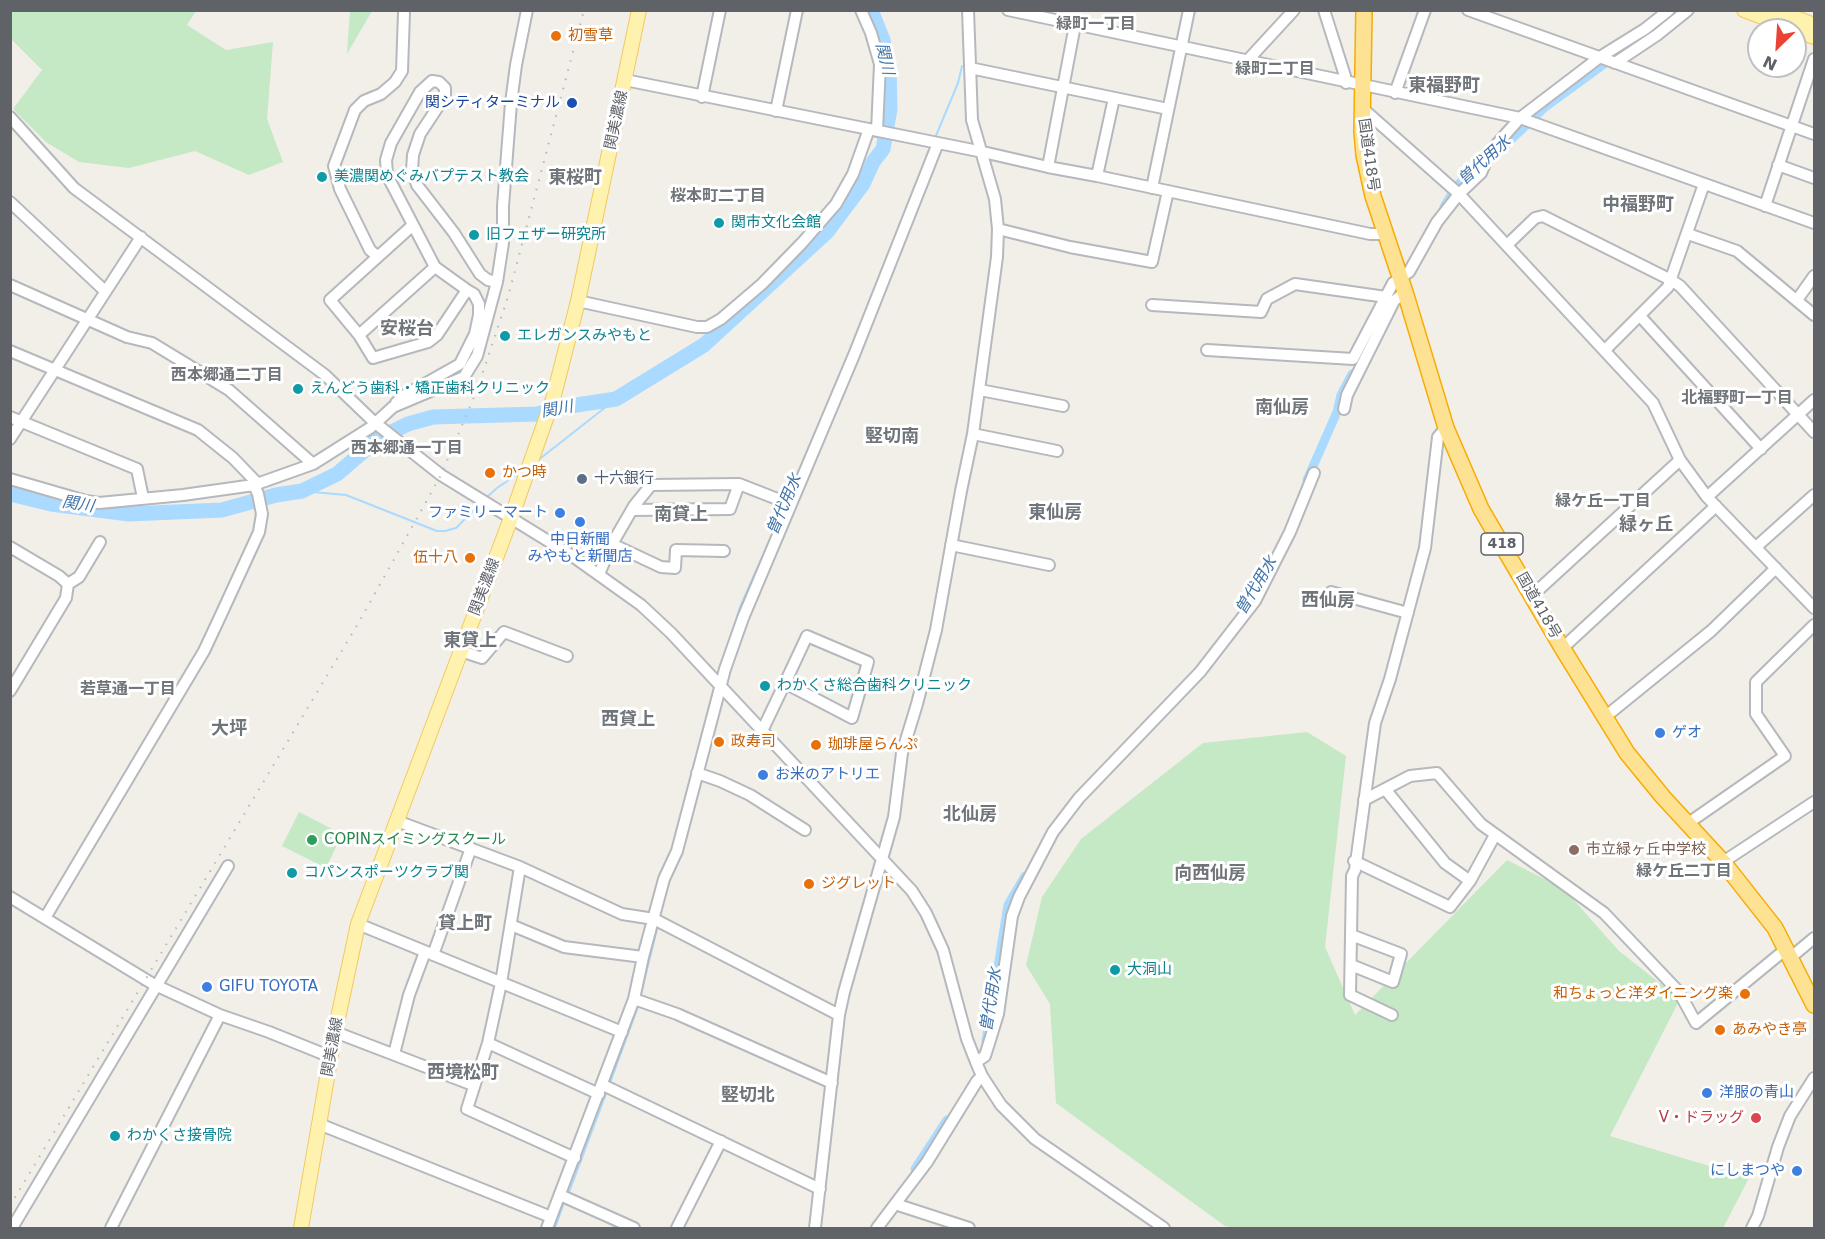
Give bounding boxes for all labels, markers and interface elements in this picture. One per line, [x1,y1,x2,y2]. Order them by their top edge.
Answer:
district label: 緑町一丁目 [1056,15,1136,35]
north arrow [1747,18,1807,78]
place label: 初雪草 [568,27,613,45]
marker: 初雪草 [549,29,563,43]
water label: 関川 [871,41,897,77]
text: N [1760,52,1780,74]
district label: 緑町二丁目 [1235,60,1315,80]
district label: 東福野町 [1408,75,1480,97]
street label: 関美濃線 [602,89,632,151]
place label: 関シティターミナル [425,94,560,112]
marker: 関シティターミナル [565,96,579,110]
street label: 国道418号 [1354,117,1382,193]
water label: 曽代用水 [1455,132,1515,190]
district label: 東桜町 [548,167,602,189]
place label: 美濃関めぐみバプテスト教会 [334,168,529,186]
marker: 美濃関めぐみバプテスト教会 [315,170,329,184]
district label: 桜本町二丁目 [670,187,766,207]
district label: 中福野町 [1602,194,1674,216]
place label: 関市文化会館 [731,214,821,232]
marker: 関市文化会館 [712,216,726,230]
place label: 旧フェザー研究所 [486,226,606,244]
marker: 旧フェザー研究所 [467,228,481,242]
district label: 安桜台 [380,318,434,340]
place label: エレガンスみやもと [517,327,652,345]
marker: エレガンスみやもと [498,329,512,343]
district label: 西本郷通二丁目 [171,366,283,386]
place label: えんどう歯科・矯正歯科クリニック [310,380,550,398]
marker: えんどう歯科・矯正歯科クリニック [291,382,305,396]
district label: 北福野町一丁目 [1681,389,1793,409]
district label: 南仙房 [1255,397,1309,419]
water label: 関川 [540,398,574,422]
district label: 竪切南 [865,426,919,448]
district label: 西本郷通一丁目 [351,439,463,459]
place label: かつ時 [502,464,547,482]
marker: かつ時 [483,466,497,480]
place label: 十六銀行 [594,470,654,488]
marker: 十六銀行 [575,472,589,486]
water label: 曽代用水 [764,472,806,538]
district label: 緑ケ丘一丁目 [1555,492,1651,512]
water label: 関川 [61,493,95,517]
district label: 東仙房 [1028,502,1082,524]
place label: ファミリーマート [428,504,548,522]
district label: 南貸上 [654,504,708,526]
marker: ファミリーマート [553,506,567,520]
district label: 緑ヶ丘 [1619,514,1673,536]
marker: 中日新聞 みやもと新聞店 [573,515,587,529]
place label: 中日新聞 みやもと新聞店 [528,531,632,566]
road number: 418 [1481,533,1523,555]
place label: 伍十八 [413,549,458,567]
marker: 伍十八 [463,551,477,565]
water label: 曽代用水 [1232,554,1282,618]
street label: 関美濃線 [466,556,504,618]
street label: 国道418号 [1512,570,1564,642]
district label: 西仙房 [1301,590,1355,612]
district label: 東貸上 [443,630,497,652]
place label: わかくさ総合歯科クリニック [777,677,972,695]
marker: わかくさ総合歯科クリニック [758,679,772,693]
district label: 若草通一丁目 [80,680,176,700]
district label: 西貸上 [601,709,655,731]
district label: 大坪 [211,718,247,740]
place label: ゲオ [1672,724,1702,742]
marker: ゲオ [1653,726,1667,740]
place label: 政寿司 [731,733,776,751]
marker: 政寿司 [712,735,726,749]
place label: 珈琲屋らんぷ [828,736,918,754]
marker: 珈琲屋らんぷ [809,738,823,752]
place label: お米のアトリエ [775,766,880,784]
marker: お米のアトリエ [756,768,770,782]
district label: 北仙房 [943,804,997,826]
place label: COPINスイミングスクール [324,831,506,849]
marker: COPINスイミングスクール [305,833,319,847]
place label: 市立緑ヶ丘中学校 [1586,841,1706,859]
marker: 市立緑ヶ丘中学校 [1567,843,1581,857]
district label: 緑ケ丘二丁目 [1636,862,1732,882]
district label: 向西仙房 [1174,863,1246,885]
place label: コパンスポーツクラブ関 [304,864,469,882]
marker: コパンスポーツクラブ関 [285,866,299,880]
place label: ジグレット [821,875,896,893]
marker: ジグレット [802,877,816,891]
district label: 貸上町 [438,913,492,935]
place label: 大洞山 [1127,961,1172,979]
marker: 大洞山 [1108,963,1122,977]
water label: 曽代用水 [978,967,1006,1033]
place label: GIFU TOYOTA [219,978,318,996]
marker: GIFU TOYOTA [200,980,214,994]
place label: 和ちょっと洋ダイニング楽 [1553,985,1733,1003]
marker: 和ちょっと洋ダイニング楽 [1738,987,1752,1001]
street label: 関美濃線 [319,1016,347,1078]
place label: あみやき亭 [1732,1021,1807,1039]
marker: あみやき亭 [1713,1023,1727,1037]
district label: 西境松町 [427,1062,499,1084]
place label: 洋服の青山 [1719,1084,1794,1102]
district label: 竪切北 [721,1085,775,1107]
marker: 洋服の青山 [1700,1086,1714,1100]
place label: V・ドラッグ [1659,1109,1744,1127]
marker: V・ドラッグ [1749,1111,1763,1125]
place label: わかくさ接骨院 [127,1127,232,1145]
marker: わかくさ接骨院 [108,1129,122,1143]
place label: にしまつや [1710,1162,1785,1180]
marker: にしまつや [1790,1164,1804,1178]

